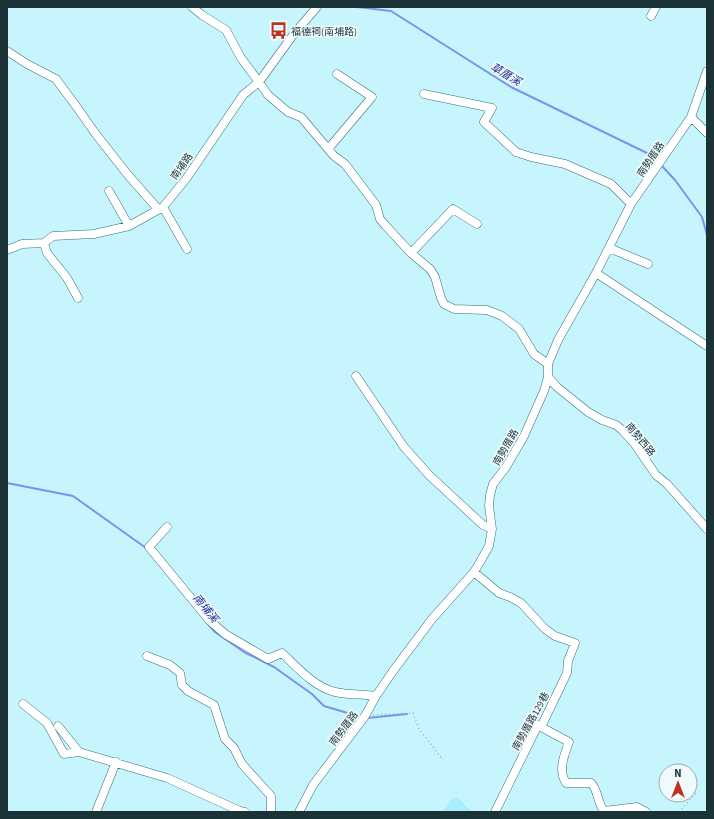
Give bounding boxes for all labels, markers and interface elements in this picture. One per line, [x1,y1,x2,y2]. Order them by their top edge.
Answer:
bus stop icon: 福德祠(南埔路) [268,21,288,41]
place label: 福德祠(南埔路) [291,25,357,39]
water label: 草厝溪 [488,60,525,90]
street label: 南勢厝路 [634,139,668,180]
street label: 南埔路 [167,150,196,183]
street label: 南勢西路 [622,420,658,459]
street label: 南勢厝路 [490,427,522,468]
water label: 南埔溪 [189,591,223,627]
street label: 南勢厝路129巷 [509,690,553,753]
street label: 南勢厝路 [326,708,361,749]
north arrow [658,763,698,803]
text: N [674,766,682,781]

